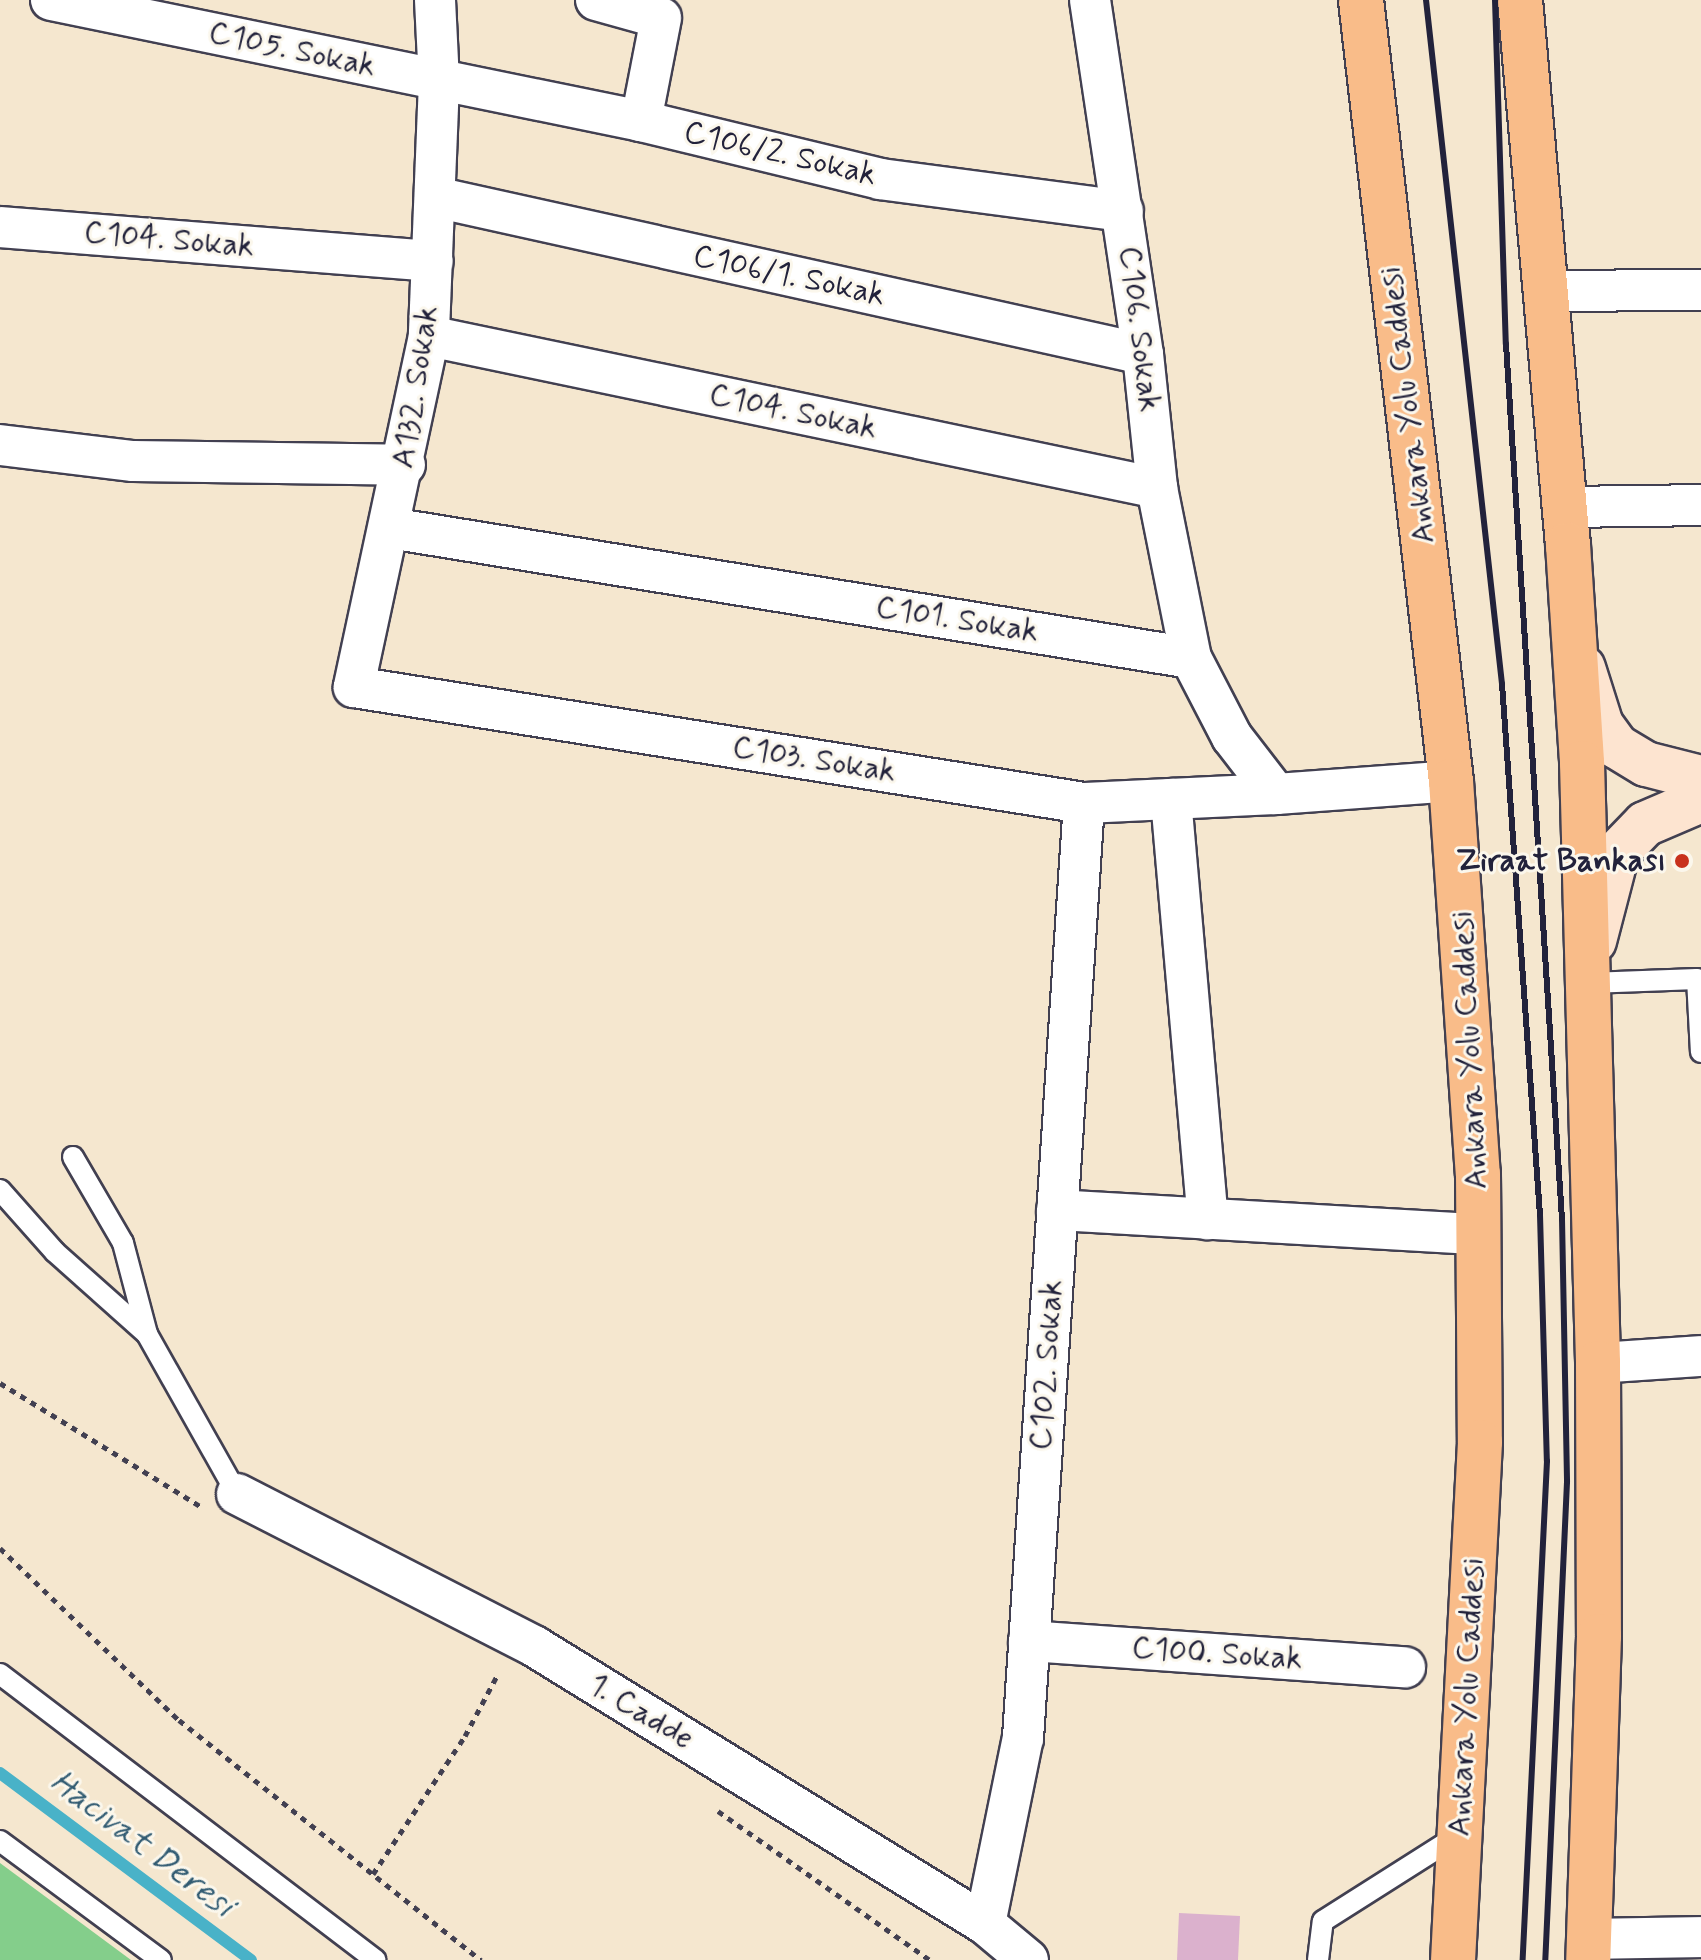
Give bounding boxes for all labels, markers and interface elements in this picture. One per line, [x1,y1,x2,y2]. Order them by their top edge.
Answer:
street label: C105. Sokak [205,14,379,86]
street label: C106/2. Sokak [680,113,880,195]
street label: C104. Sokak [82,213,256,267]
street label: C106/1. Sokak [690,237,888,315]
street label: C106. Sokak [1110,244,1168,414]
street label: Ankara Yolu Caddesi [1372,263,1444,547]
street label: A132. Sokak [384,303,448,471]
street label: C104. Sokak [706,375,880,449]
street label: C101. Sokak [873,588,1041,652]
street label: C103. Sokak [730,728,898,792]
place label: Ziraat Bankası [1456,842,1666,880]
marker: Ziraat Bankası [1673,852,1691,870]
street label: Ankara Yolu Caddesi [1443,908,1497,1192]
street label: C102. Sokak [1022,1279,1072,1451]
street label: Ankara Yolu Caddesi [1440,1555,1494,1839]
street label: C100. Sokak [1130,1629,1304,1679]
street label: 1. Cadde [581,1666,701,1758]
water label: Hacivat Deresi [44,1763,240,1925]

